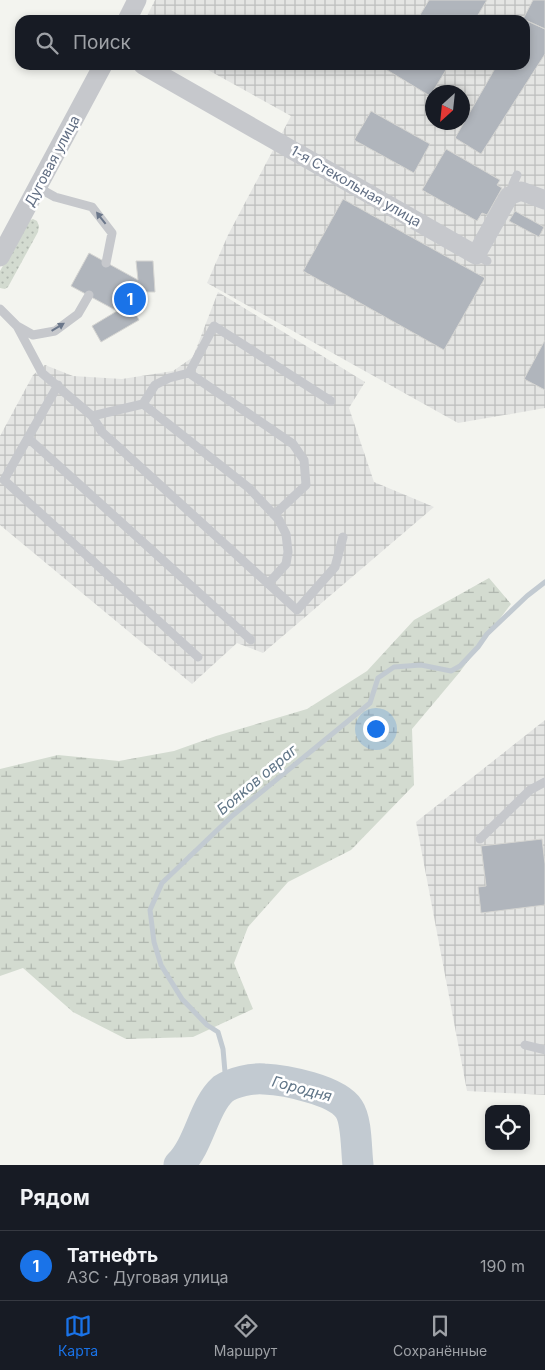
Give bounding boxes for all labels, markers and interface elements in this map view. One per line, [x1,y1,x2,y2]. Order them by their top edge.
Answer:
search box [15,15,530,70]
icon: search [33,29,61,57]
text: Поиск [73,31,131,54]
north arrow [425,85,470,130]
street label: Дуговая улица [20,112,83,209]
street label: 1-я Стекольная улица [288,141,424,230]
one-way arrow [95,212,106,225]
pin: 1 [114,280,146,318]
one-way arrow [52,323,65,332]
your location [363,716,389,742]
water label: Бояков овраг [213,740,301,819]
water label: Городня [270,1071,334,1106]
map controls [485,1105,530,1150]
button: locate [485,1105,530,1150]
text: Рядом [20,1185,90,1210]
text: Татнефть [67,1244,158,1267]
text: 1 [33,1256,39,1276]
text: 190 m [480,1256,525,1276]
text: АЗС · Дуговая улица [67,1267,228,1287]
tab: Карта [58,1312,98,1359]
tab: Маршрут [214,1312,277,1359]
tab: Сохранённые [393,1312,487,1359]

